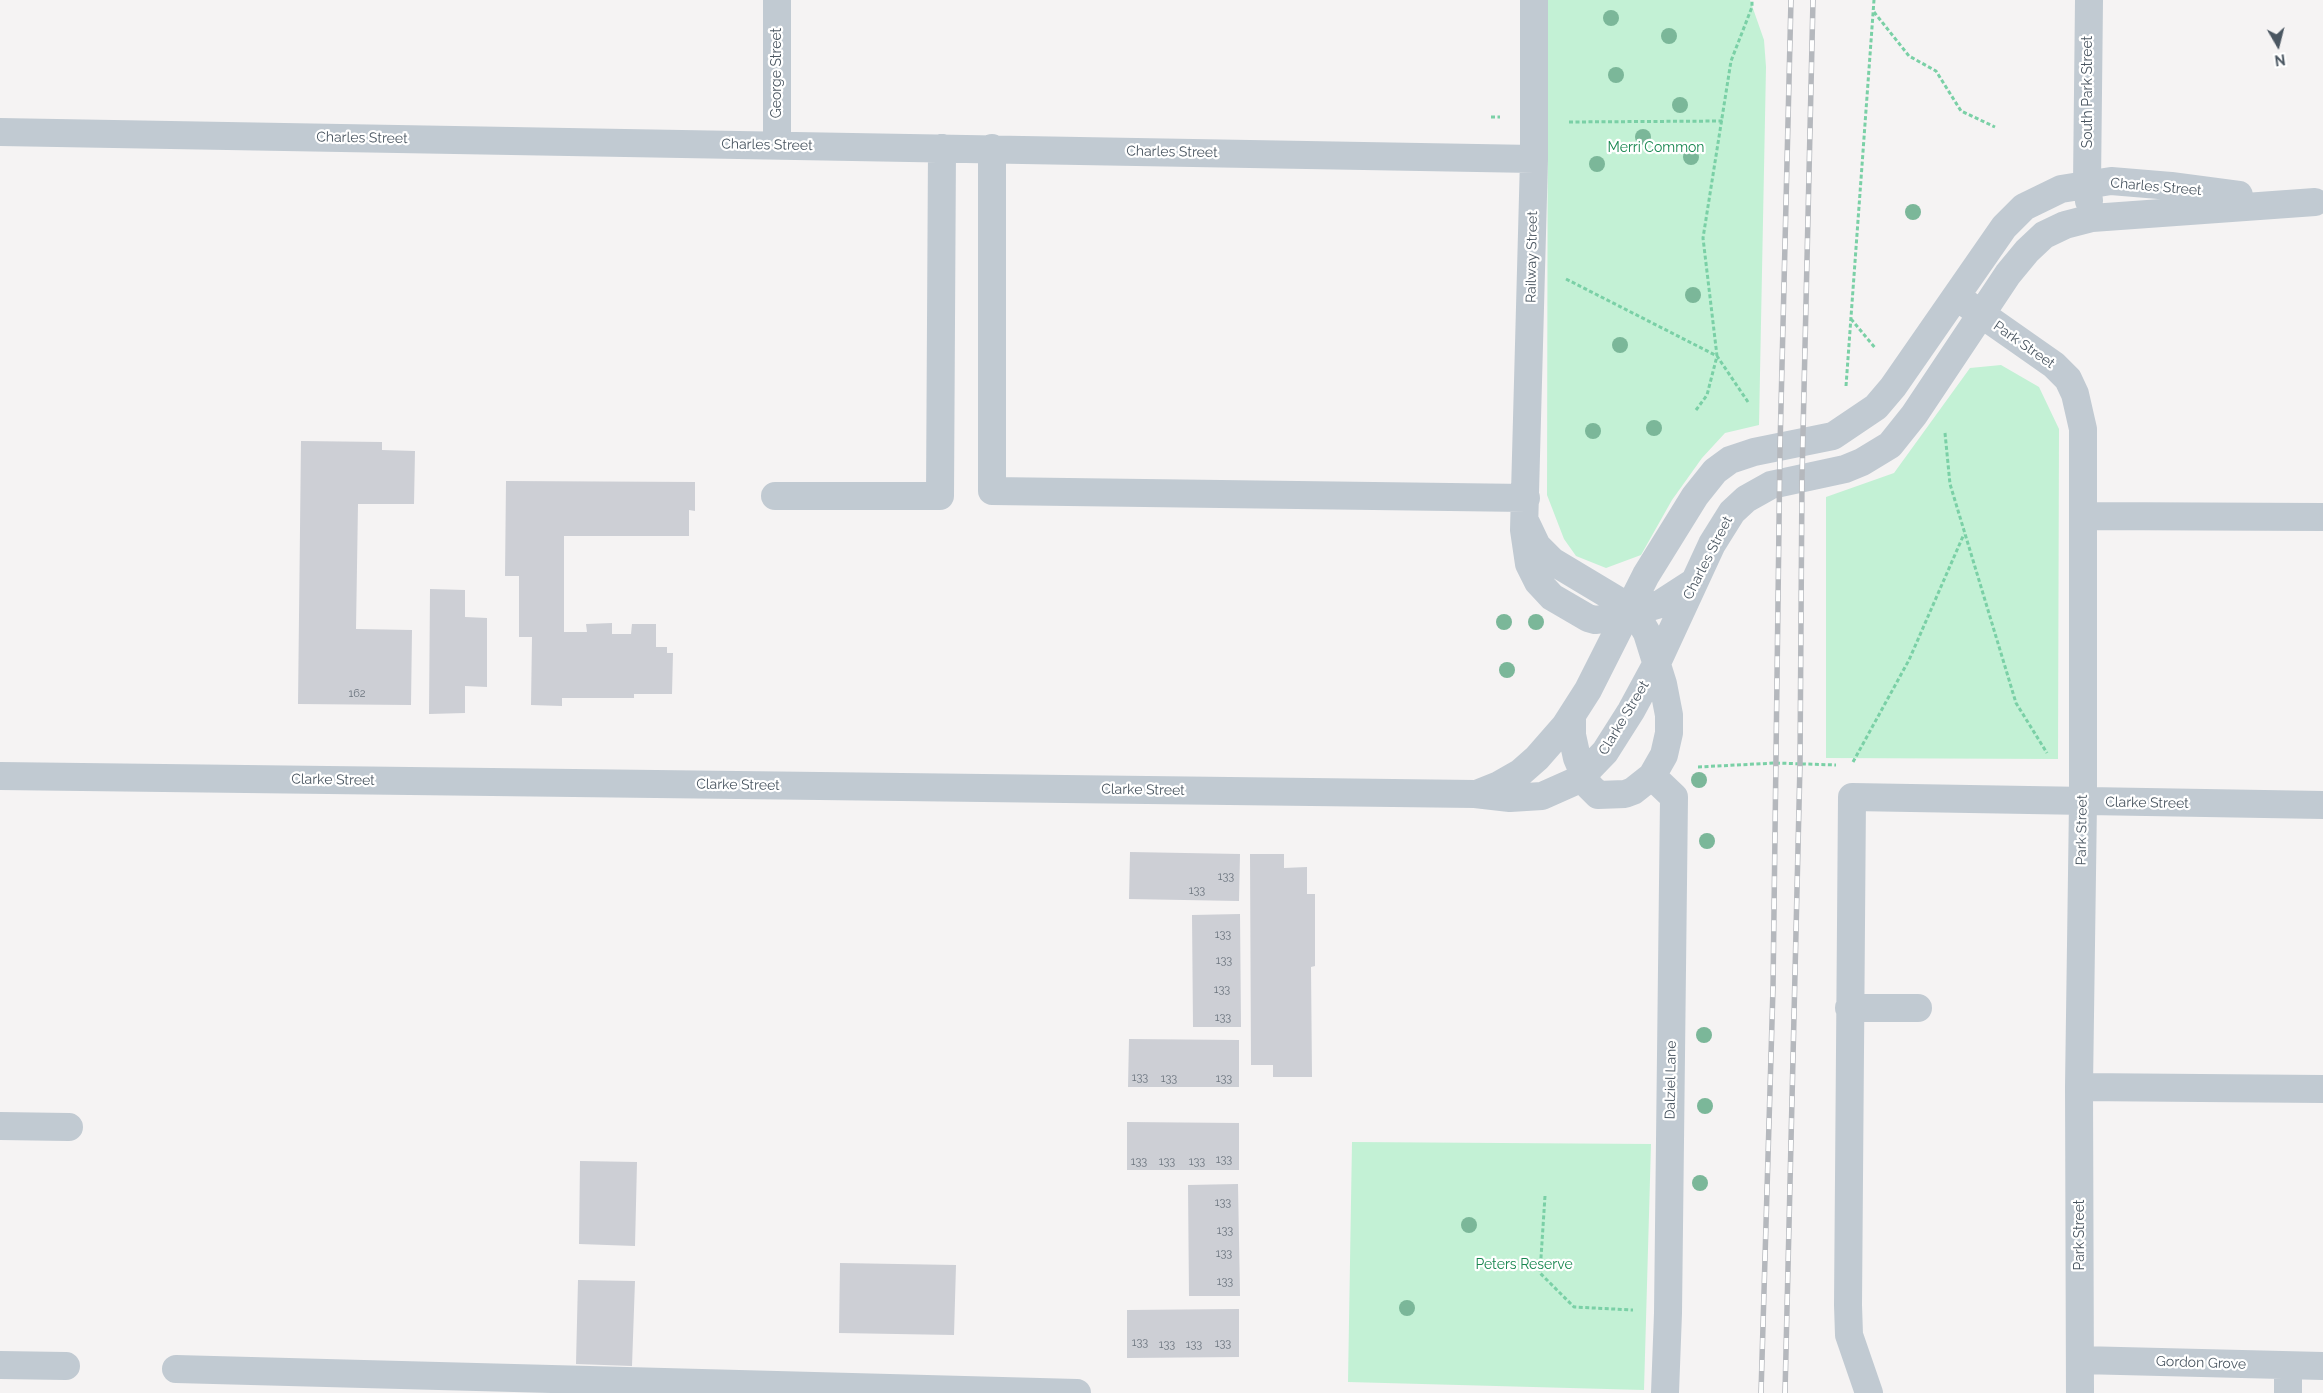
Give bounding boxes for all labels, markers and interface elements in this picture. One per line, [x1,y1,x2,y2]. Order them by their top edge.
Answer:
north arrow [2253,20,2303,70]
street label: George Street [769,28,785,118]
street label: South Park Street [2080,36,2096,148]
text: N [2274,51,2286,69]
street label: Charles Street [316,129,408,147]
street label: Charles Street [721,136,813,154]
park label: Merri Common [1608,140,1704,156]
street label: Charles Street [1126,143,1218,161]
street label: Charles Street [2110,175,2202,199]
street label: Railway Street [1523,211,1541,303]
street label: Park Street [1990,318,2058,372]
street label: Charles Street [1680,513,1736,603]
street label: Clarke Street [1595,678,1653,758]
house number: 162 [348,687,366,701]
street label: Clarke Street [291,771,375,789]
street label: Clarke Street [696,776,780,794]
street label: Clarke Street [1101,781,1185,799]
street label: Park Street [2073,794,2091,866]
street label: Clarke Street [2105,794,2189,812]
house number: 133 [1218,870,1234,884]
house number: 133 [1189,884,1205,898]
house number: 133 [1215,928,1231,942]
house number: 133 [1216,954,1232,968]
house number: 133 [1214,983,1230,997]
house number: 133 [1215,1011,1231,1025]
street label: Dalziel Lane [1662,1040,1680,1120]
house number: 133 [1132,1071,1148,1085]
house number: 133 [1161,1072,1177,1086]
house number: 133 [1216,1072,1232,1086]
house number: 133 [1216,1153,1232,1167]
house number: 133 [1131,1155,1147,1169]
house number: 133 [1159,1155,1175,1169]
house number: 133 [1189,1155,1205,1169]
house number: 133 [1215,1196,1231,1210]
street label: Park Street [2072,1200,2088,1270]
house number: 133 [1217,1224,1233,1238]
house number: 133 [1216,1247,1232,1261]
park label: Peters Reserve [1475,1257,1573,1273]
house number: 133 [1217,1275,1233,1289]
house number: 133 [1132,1336,1148,1350]
house number: 133 [1215,1337,1231,1351]
house number: 133 [1159,1338,1175,1352]
house number: 133 [1186,1338,1202,1352]
street label: Gordon Grove [2156,1353,2246,1373]

